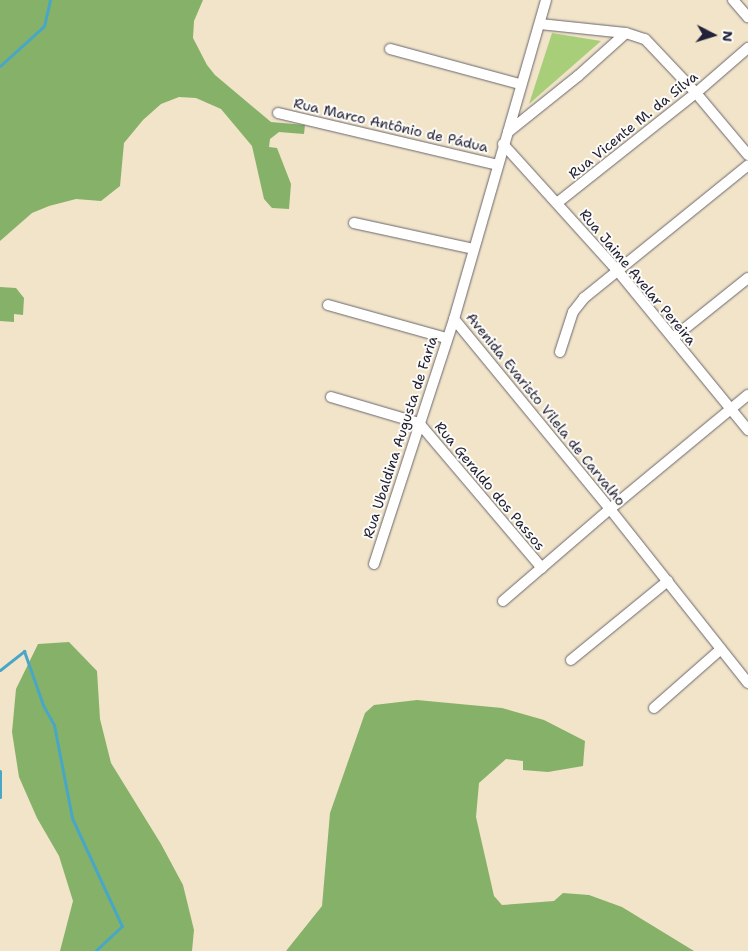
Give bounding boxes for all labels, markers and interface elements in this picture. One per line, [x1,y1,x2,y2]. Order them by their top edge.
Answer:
north arrow [688,10,738,60]
text: N [718,30,737,43]
street label: Rua Vicente M. da Silva [565,68,701,182]
street label: Rua Marco Antônio de Pádua [292,94,490,156]
street label: Rua Jaime Avelar Pereira [576,206,700,348]
street label: Avenida Evaristo Vilela de Carvalho [463,309,629,509]
street label: Rua Ubaldina Augusta de Faria [359,334,441,540]
street label: Rua Geraldo dos Passos [431,418,549,554]

